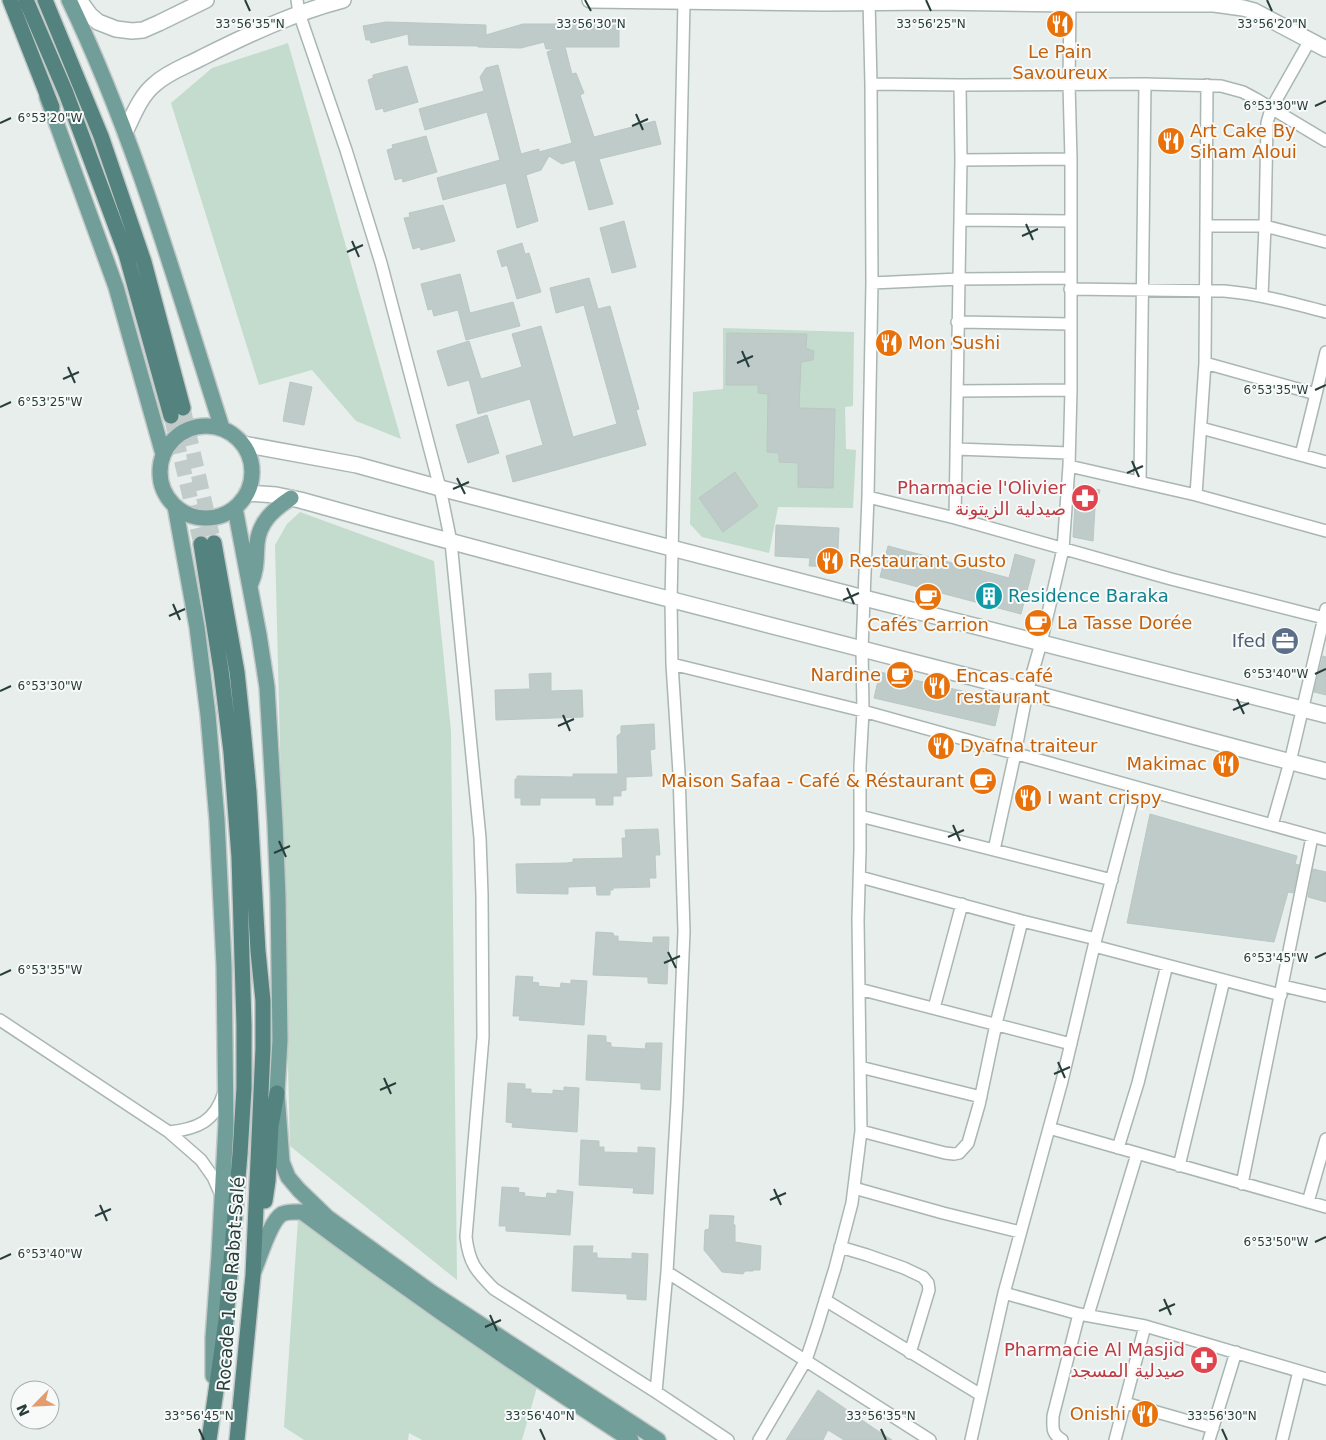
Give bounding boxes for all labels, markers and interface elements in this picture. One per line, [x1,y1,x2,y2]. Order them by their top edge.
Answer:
restaurant icon: Le Pain Savoureux [1045,9,1075,39]
text: 33°56'35"N [215,17,285,31]
text: 33°56'30"N [556,17,626,31]
text: 33°56'25"N [896,17,966,31]
text: 33°56'20"N [1237,17,1307,31]
place label: Le Pain Savoureux [1012,41,1108,83]
text: 6°53'30"W [1244,99,1309,113]
text: 6°53'20"W [18,111,83,125]
place label: Art Cake By Siham Aloui [1190,120,1297,162]
restaurant icon: Art Cake By Siham Aloui [1156,126,1186,156]
restaurant icon: Mon Sushi [874,328,904,358]
place label: Mon Sushi [908,332,1000,353]
text: 6°53'35"W [1244,383,1309,397]
text: 6°53'25"W [18,395,83,409]
place label: Pharmacie l'Olivier صيدلية الزيتونة [897,477,1067,520]
pharmacy icon: Pharmacie l'Olivier صيدلية الزيتونة [1070,483,1100,513]
restaurant icon: Restaurant Gusto [815,546,845,576]
place label: Restaurant Gusto [849,550,1006,571]
building icon: Residence Baraka [974,581,1004,611]
cafe icon: Cafés Carrion [913,582,943,612]
place label: Residence Baraka [1008,585,1169,606]
cafe icon: La Tasse Dorée [1023,608,1053,638]
place label: La Tasse Dorée [1057,612,1192,633]
place label: Cafés Carrion [867,614,989,635]
office icon: Ifed [1270,626,1300,656]
place label: Ifed [1232,630,1266,651]
cafe icon: Nardine [885,660,915,690]
place label: Nardine [811,664,881,685]
place label: Encas café restaurant [956,665,1053,707]
text: 6°53'40"W [1244,667,1309,681]
restaurant icon: Encas café restaurant [922,671,952,701]
text: 6°53'30"W [18,679,83,693]
restaurant icon: Dyafna traiteur [926,731,956,761]
place label: Dyafna traiteur [960,735,1098,756]
restaurant icon: Makimac [1211,749,1241,779]
place label: Makimac [1127,753,1207,774]
cafe icon: Maison Safaa - Café & Réstaurant [968,766,998,796]
place label: Maison Safaa - Café & Réstaurant [661,770,964,791]
restaurant icon: I want crispy [1013,783,1043,813]
place label: I want crispy [1047,787,1162,808]
text: 6°53'45"W [1244,951,1309,965]
text: 6°53'35"W [18,963,83,977]
street label: Rocade 1 de Rabat-Salé [213,1176,248,1392]
text: 6°53'50"W [1244,1235,1309,1249]
text: 6°53'40"W [18,1247,83,1261]
place label: Pharmacie Al Masjid صيدلية المسجد [1004,1339,1185,1381]
pharmacy icon: Pharmacie Al Masjid صيدلية المسجد [1189,1345,1219,1375]
north arrow [10,1380,60,1430]
restaurant icon: Onishi [1130,1399,1160,1429]
text: N [13,1402,33,1419]
place label: Onishi [1070,1403,1126,1424]
text: 33°56'45"N [164,1409,234,1423]
text: 33°56'40"N [505,1409,575,1423]
text: 33°56'35"N [846,1409,916,1423]
text: 33°56'30"N [1187,1409,1257,1423]

